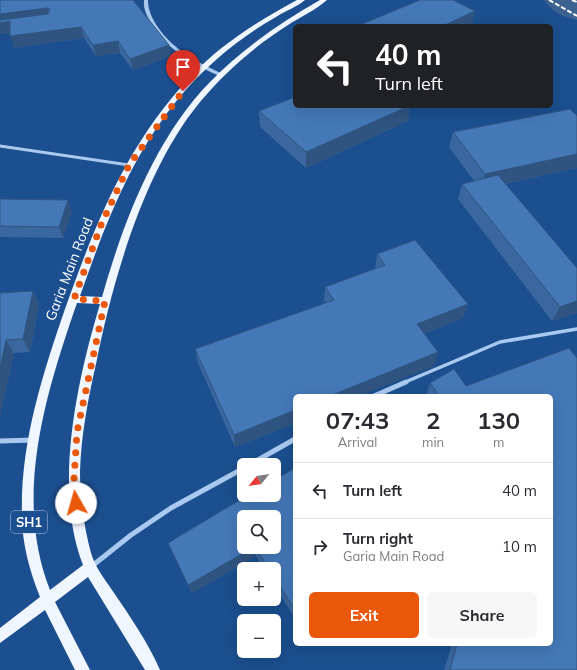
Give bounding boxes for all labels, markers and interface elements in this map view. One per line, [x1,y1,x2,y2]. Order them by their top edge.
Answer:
text: 40 m [375,37,441,72]
icon: left [309,40,361,92]
pin [166,50,200,91]
icon: arrive [172,56,194,78]
text: Turn left [375,72,443,95]
street label: Garia Main Road [41,215,97,323]
text: 07:43 [326,405,389,435]
text: 2 [426,405,440,435]
text: 130 [477,405,520,435]
text: Arrival [338,434,377,450]
text: min [422,434,444,450]
text: m [493,434,504,450]
north arrow [237,458,281,502]
map controls [237,458,281,658]
icon: left [309,480,331,502]
text: Turn left [343,481,402,500]
text: 40 m [502,481,537,500]
position arrow [55,482,97,524]
button: search [237,510,281,554]
road number: SH1 [11,511,47,533]
text: Turn right [343,529,413,548]
icon: right [309,536,331,558]
text: 10 m [502,537,537,556]
text: Garia Main Road [343,548,444,564]
button: + [237,562,281,606]
button: Exit [309,592,419,638]
button: Share [427,592,537,638]
button: − [237,614,281,658]

